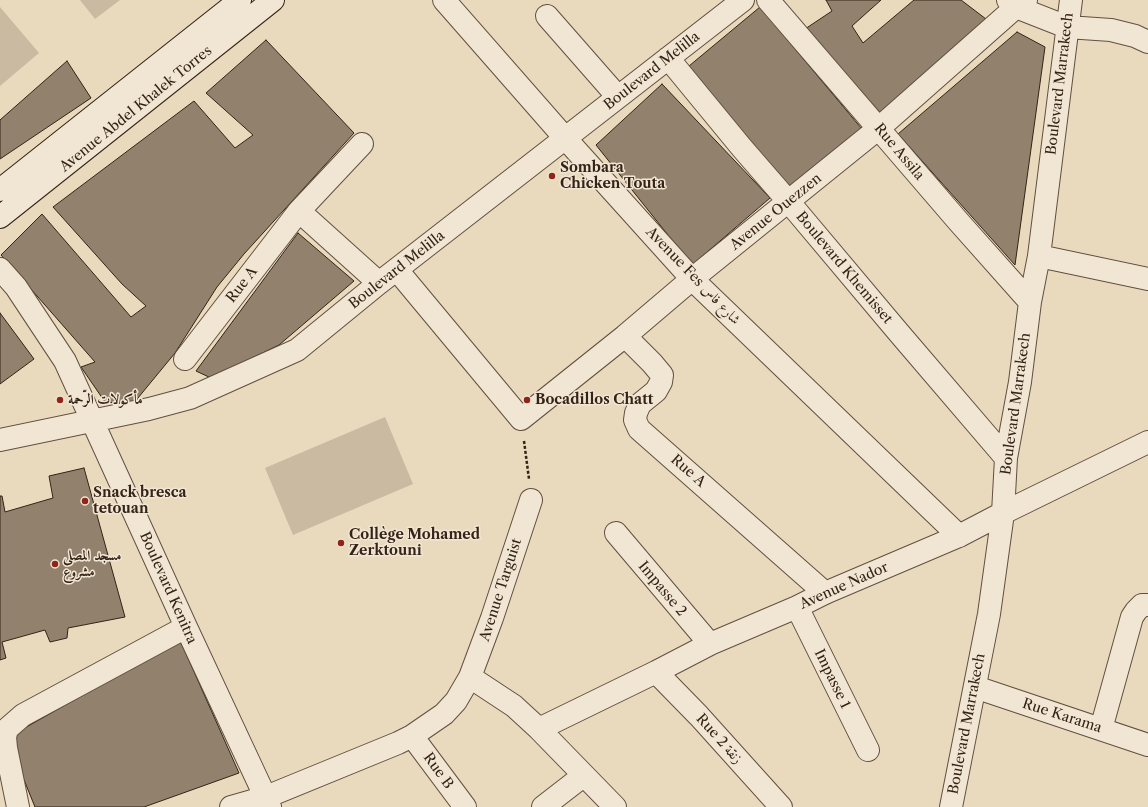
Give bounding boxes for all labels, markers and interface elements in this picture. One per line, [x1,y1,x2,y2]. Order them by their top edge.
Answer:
street label: Boulevard Marrakech [1043,12,1077,156]
street label: Boulevard Melilla [601,28,703,114]
street label: Avenue Abdel Khalek Torres [57,42,215,176]
street label: Rue Assila [870,120,928,184]
place label: Sombara Chicken Touta [560,160,665,192]
street label: Avenue Ouezzen [727,170,825,254]
marker: Sombara Chicken Touta [547,171,557,181]
street label: Boulevard Khemisset [792,209,896,327]
street label: Avenue Fes شارع فاس [642,224,744,328]
street label: Boulevard Melilla [346,227,448,313]
street label: Rue A [223,264,261,306]
street label: Boulevard Marrakech [998,332,1034,476]
place label: مأكولات الرّحمة [68,392,143,408]
place label: Bocadillos Chatt [535,392,653,408]
marker: مأكولات الرّحمة [55,395,65,405]
marker: Bocadillos Chatt [522,395,532,405]
street label: Rue A [667,451,709,491]
place label: Snack bresca tetouan [93,485,187,518]
marker: Snack bresca tetouan [80,496,90,506]
place label: Collège Mohamed Zerktouni [349,527,480,560]
street label: Boulevard Kenitra [136,529,200,647]
street label: Avenue Targuist [476,536,526,644]
marker: Collège Mohamed Zerktouni [336,538,346,548]
place label: مسجد المصلى مشروع [63,548,121,580]
street label: Impasse 2 [634,558,690,620]
marker: مسجد المصلى مشروع [50,559,60,569]
street label: Avenue Nador [797,559,891,613]
street label: Impasse 1 [810,647,854,711]
street label: Boulevard Marrakech [945,652,989,796]
street label: Rue Karama [1020,695,1104,737]
street label: Rue 2 زنقة [692,711,746,767]
street label: Rue B [419,750,457,792]

